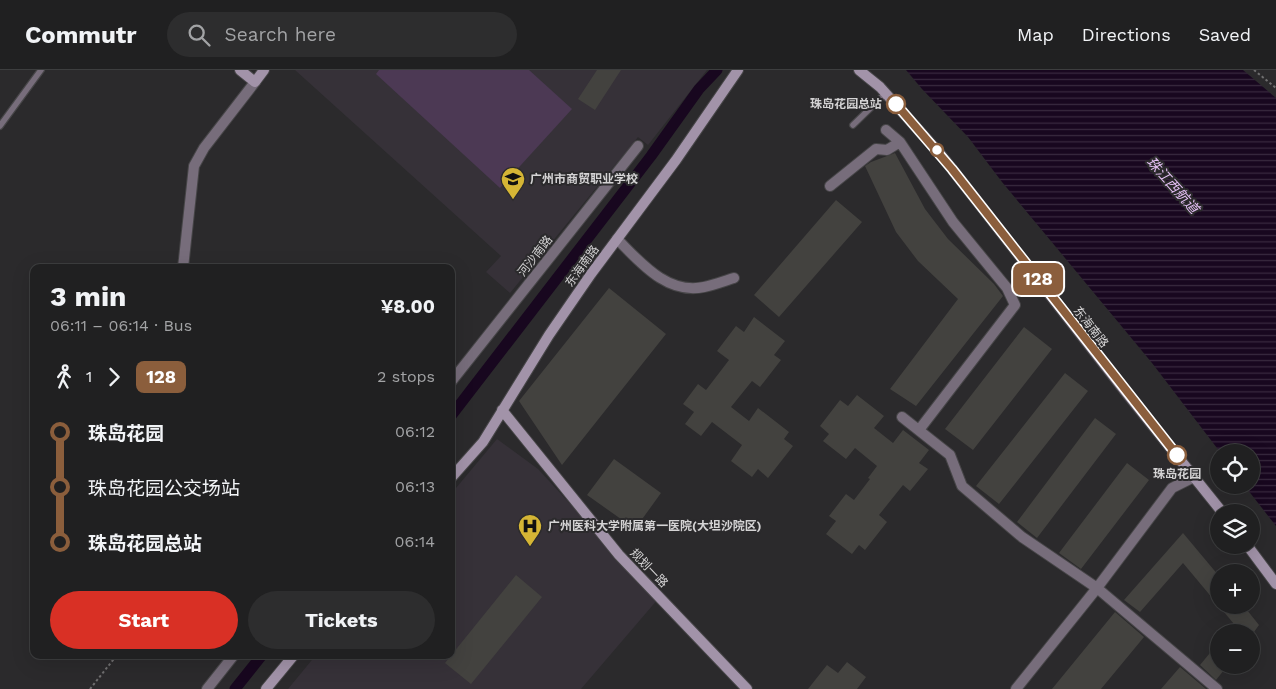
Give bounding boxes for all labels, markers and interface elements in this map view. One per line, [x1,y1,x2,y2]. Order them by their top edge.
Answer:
search box [167,12,517,57]
text: Commutr [25,21,137,49]
icon: search [185,21,213,49]
text: Search here [225,23,336,46]
text: Map [1017,24,1054,45]
text: Directions [1082,24,1171,45]
text: Saved [1199,24,1251,45]
marker: 珠岛花园总站 [886,94,906,114]
place label: 珠岛花园总站 [810,97,882,111]
unlabelled marker [930,143,944,157]
water label: 珠江西航道 [1144,154,1204,218]
school or university icon: 广州市商贸职业学校 [500,166,526,200]
place label: 广州市商贸职业学校 [530,172,638,186]
street label: 河沙南路 [515,233,555,279]
street label: 东海南路 [562,242,602,290]
line badge: 128 [1009,263,1067,295]
text: 128 [1023,268,1053,289]
text: 3 min [50,280,126,313]
text: ¥8.00 [381,295,435,318]
street label: 东海南路 [1071,304,1111,350]
text: 06:11 – 06:14 · Bus [50,316,192,335]
icon: walk [50,363,78,391]
icon: forward [100,363,128,391]
text: 128 [146,366,176,387]
text: 1 [86,367,92,386]
text: 2 stops [377,367,435,386]
text: 珠岛花园 [88,422,164,445]
text: 06:12 [395,422,435,441]
map controls [1210,444,1260,674]
button: locate [1210,444,1260,494]
marker: 珠岛花园 [1167,445,1187,465]
place label: 珠岛花园 [1153,467,1201,481]
text: 珠岛花园公交场站 [88,477,240,500]
text: 06:13 [395,477,435,496]
button: layers [1210,504,1260,554]
hospital icon: 广州医科大学附属第一医院(大坦沙院区) [517,513,543,547]
place label: 广州医科大学附属第一医院(大坦沙院区) [548,519,761,533]
text: 珠岛花园总站 [88,532,202,555]
text: 06:14 [395,532,435,551]
street label: 规划一路 [627,546,671,590]
button: + [1210,564,1260,614]
button: Start [50,591,238,649]
button: Tickets [248,591,435,649]
button: − [1210,624,1260,674]

